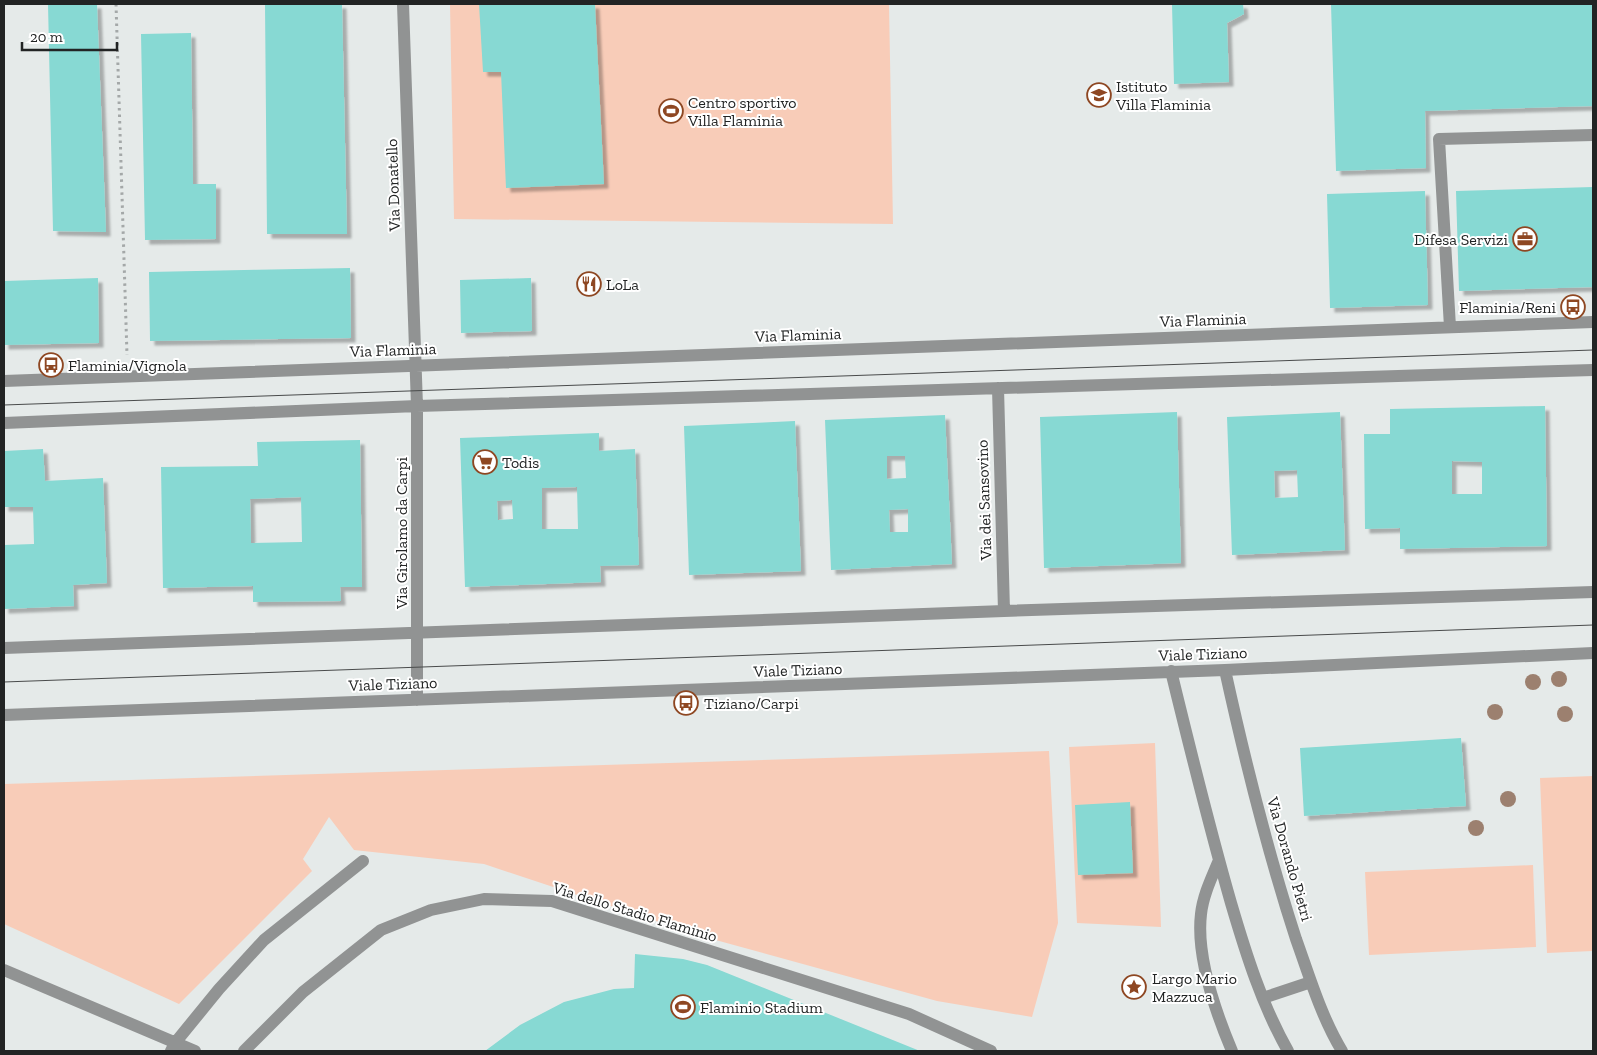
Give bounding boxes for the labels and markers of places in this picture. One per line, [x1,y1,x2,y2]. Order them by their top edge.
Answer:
place label: Istituto Villa Flaminia [1115,77,1211,114]
school or university icon: Istituto Villa Flaminia [1086,82,1112,108]
place label: Centro sportivo Villa Flaminia [687,93,797,130]
sports icon: Centro sportivo Villa Flaminia [658,98,684,124]
office icon: Difesa Servizi [1512,226,1538,252]
place label: Difesa Servizi [1414,230,1509,249]
restaurant icon: LoLa [576,271,602,297]
place label: LoLa [606,275,639,294]
bus stop icon: Flaminia/Reni [1560,294,1586,320]
place label: Flaminia/Reni [1459,298,1557,317]
bus stop icon: Flaminia/Vignola [38,352,64,378]
place label: Flaminia/Vignola [68,356,187,375]
supermarket icon: Todis [472,449,498,475]
place label: Todis [502,453,539,472]
bus stop icon: Tiziano/Carpi [673,690,699,716]
place label: Tiziano/Carpi [704,694,799,713]
place label: Largo Mario Mazzuca [1152,969,1237,1006]
place icon: Largo Mario Mazzuca [1121,974,1147,1000]
sports icon: Flaminio Stadium [670,994,696,1020]
place label: Flaminio Stadium [700,998,823,1017]

